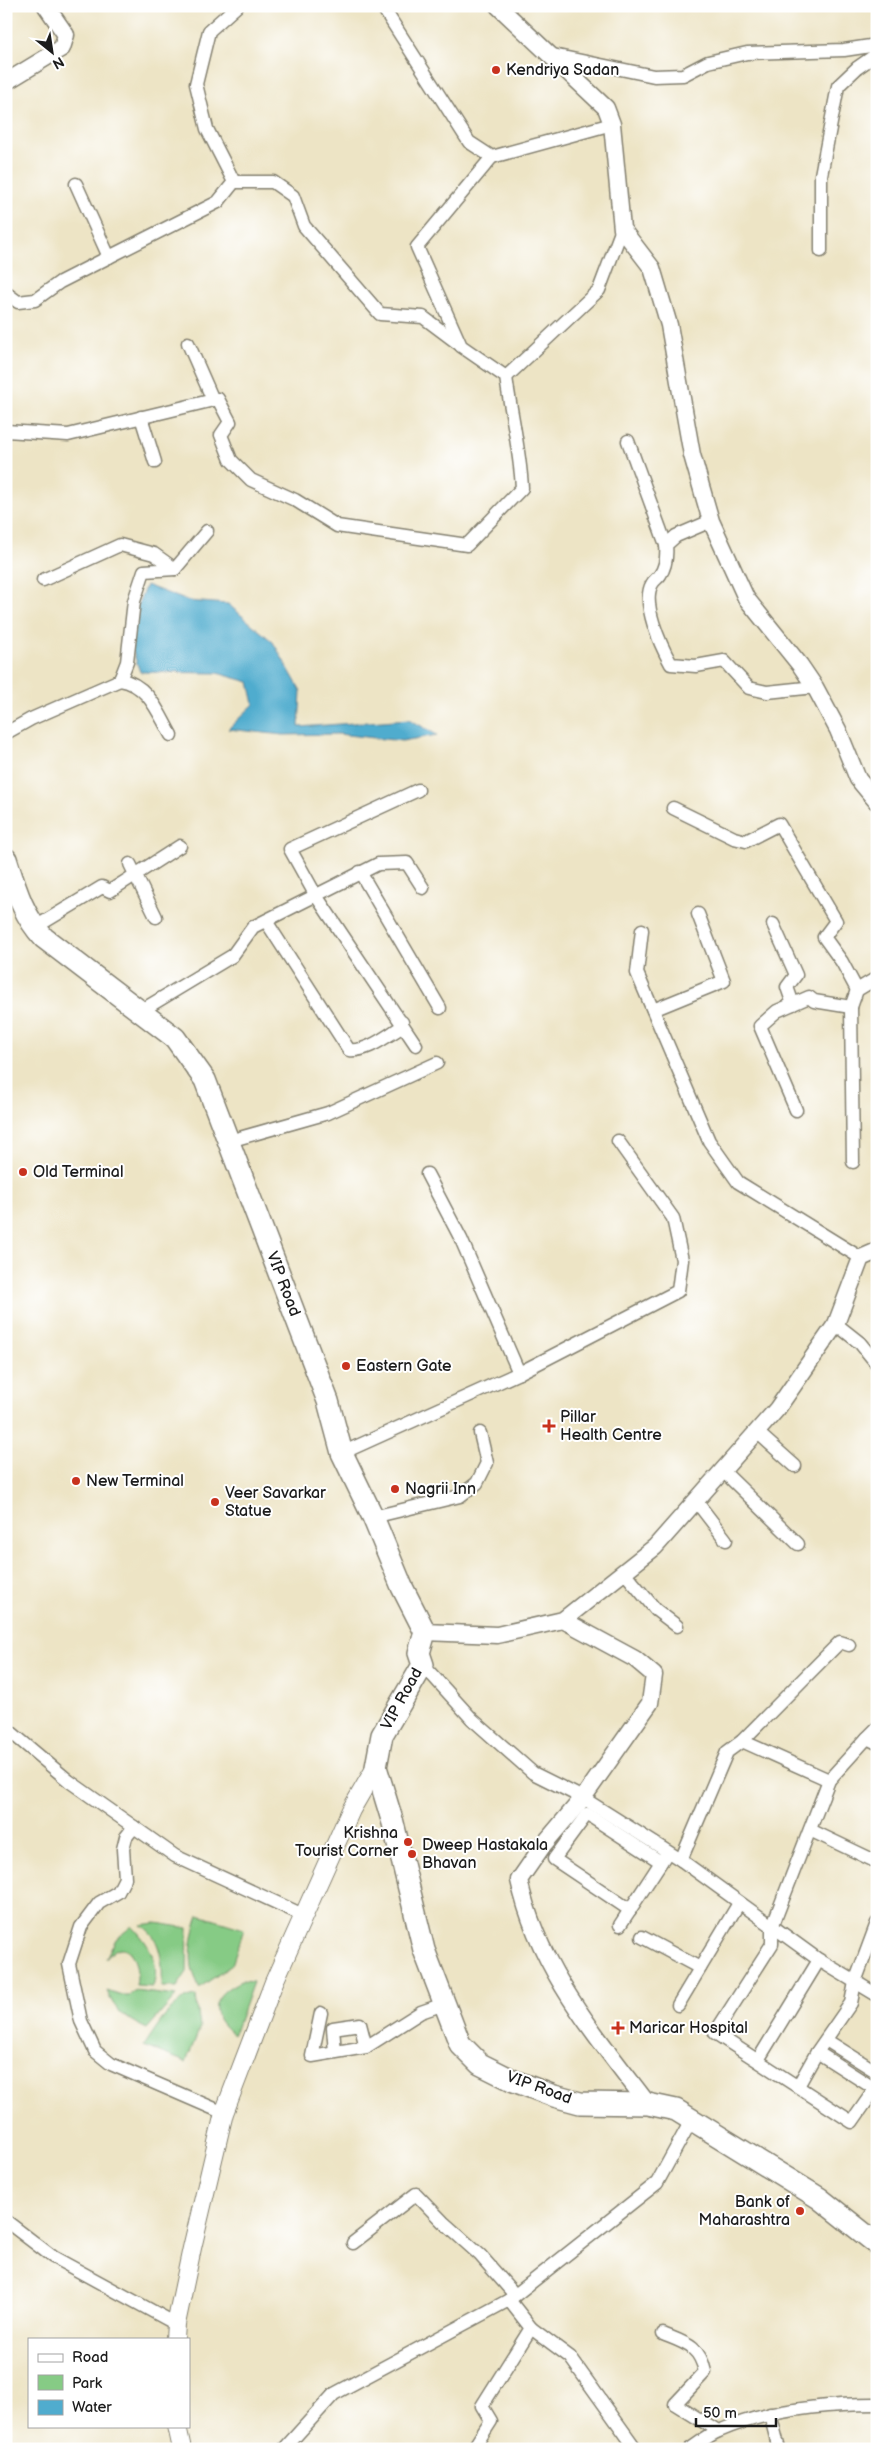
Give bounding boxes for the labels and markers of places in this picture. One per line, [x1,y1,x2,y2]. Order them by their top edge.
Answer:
place label: Kendriya Sadan [506,61,619,80]
marker: Kendriya Sadan [490,64,502,76]
place label: Old Terminal [33,1163,123,1182]
marker: Old Terminal [17,1166,29,1178]
place label: Eastern Gate [356,1357,452,1376]
marker: Eastern Gate [340,1360,352,1372]
place label: Pillar Health Centre [560,1408,662,1445]
marker: Pillar Health Centre [542,1419,556,1433]
place label: New Terminal [86,1472,184,1491]
marker: New Terminal [70,1475,82,1487]
place label: Nagrii Inn [405,1480,476,1499]
marker: Nagrii Inn [389,1483,401,1495]
place label: Veer Savarkar Statue [225,1484,326,1521]
marker: Veer Savarkar Statue [209,1496,221,1508]
place label: Krishna Tourist Corner [295,1824,398,1861]
marker: Krishna Tourist Corner [402,1836,414,1848]
place label: Dweep Hastakala Bhavan [422,1836,548,1873]
marker: Dweep Hastakala Bhavan [406,1848,418,1860]
place label: Maricar Hospital [629,2019,748,2038]
marker: Maricar Hospital [611,2021,625,2035]
place label: Bank of Maharashtra [699,2193,790,2230]
marker: Bank of Maharashtra [794,2205,806,2217]

